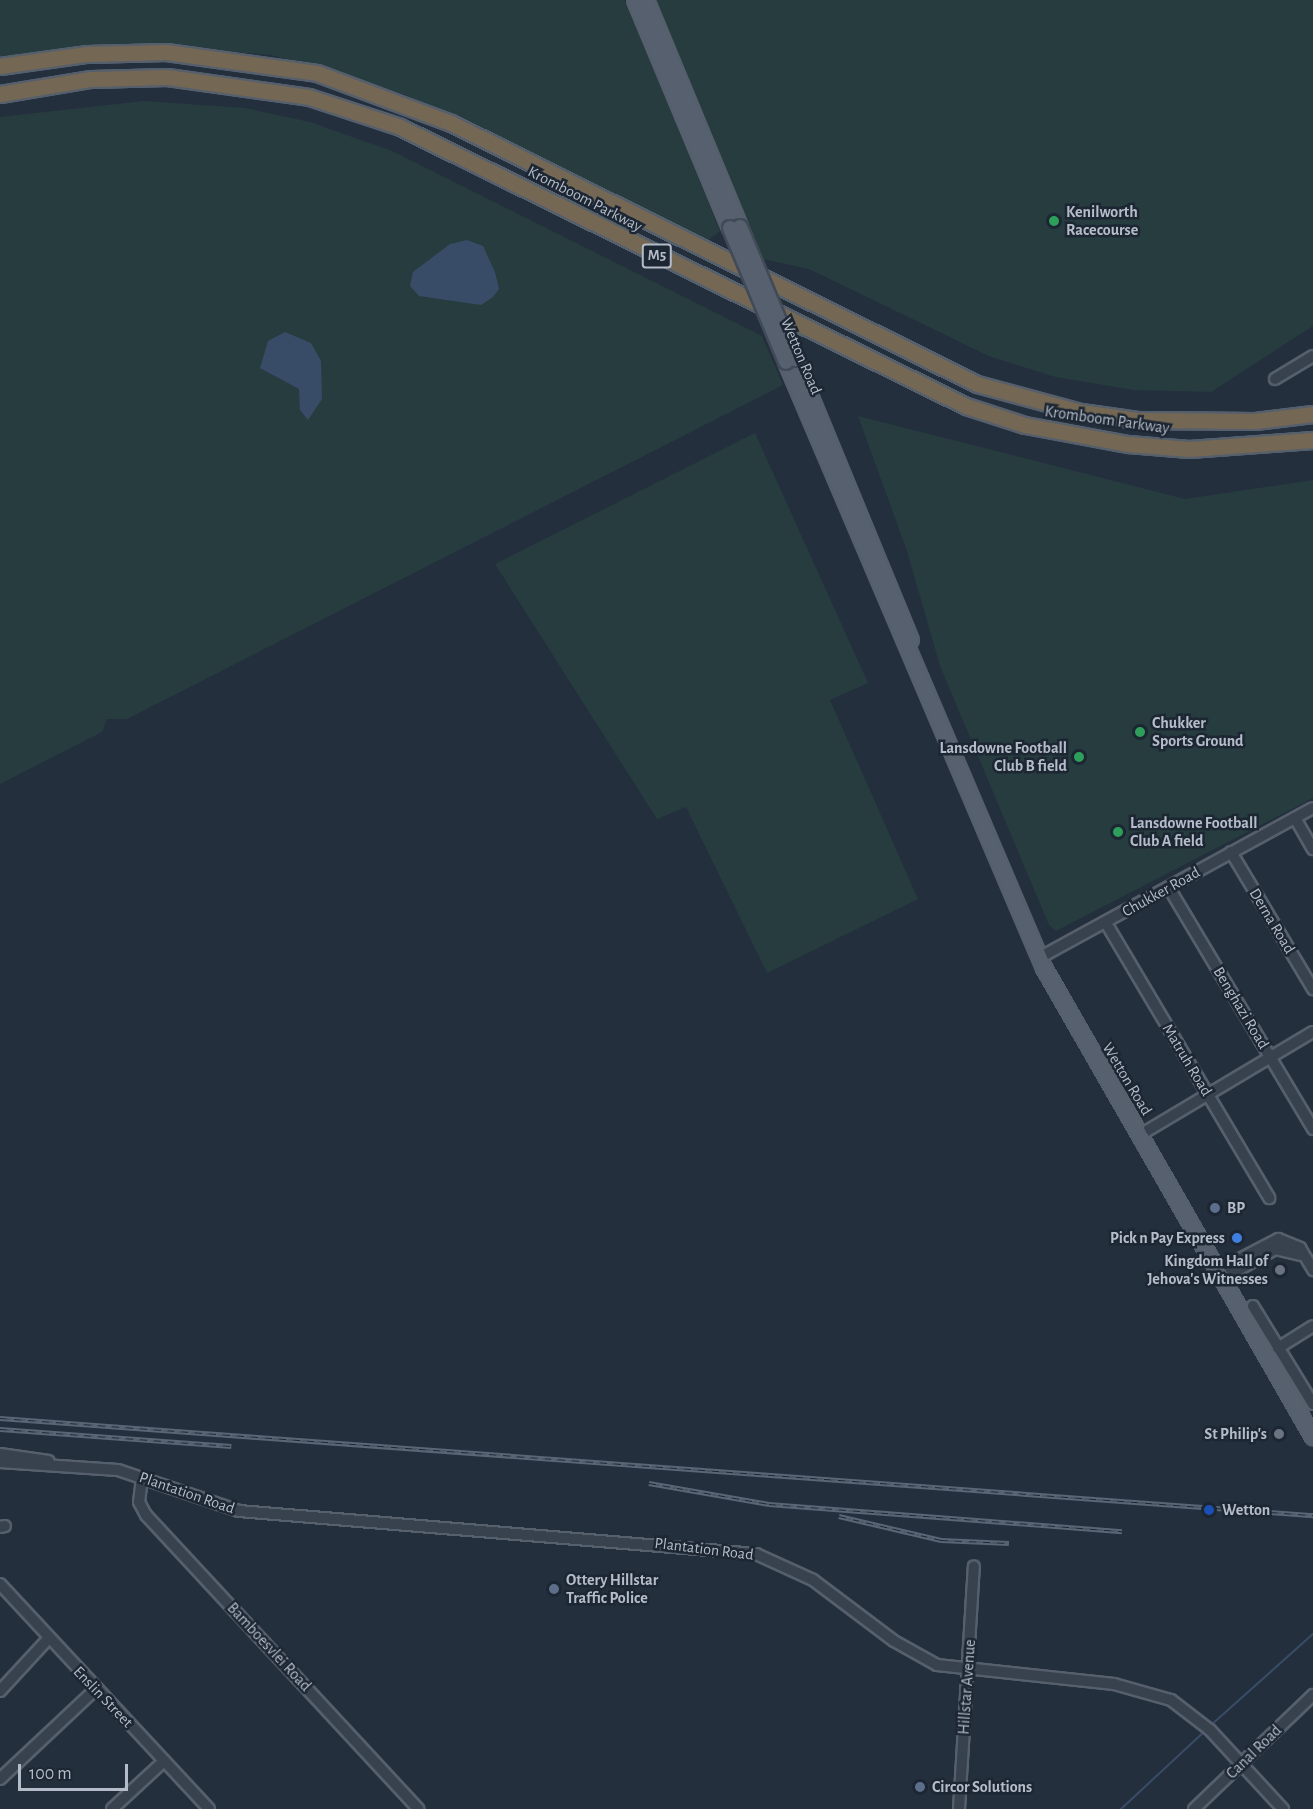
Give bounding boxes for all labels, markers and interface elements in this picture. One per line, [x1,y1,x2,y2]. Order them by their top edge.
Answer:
street label: Kromboom Parkway [525,162,645,236]
place label: Kenilworth Racecourse [1066,202,1138,240]
marker: Kenilworth Racecourse [1047,214,1061,228]
road number: M5 [640,244,674,268]
street label: Wetton Road [776,315,826,397]
street label: Kromboom Parkway [1043,402,1171,438]
place label: Chukker Sports Ground [1152,713,1244,751]
marker: Chukker Sports Ground [1133,725,1147,739]
place label: Lansdowne Football Club B field [940,738,1067,776]
marker: Lansdowne Football Club B field [1072,750,1086,764]
place label: Lansdowne Football Club A field [1130,813,1257,851]
marker: Lansdowne Football Club A field [1111,825,1125,839]
street label: Chukker Road [1119,863,1203,921]
street label: Derna Road [1245,885,1299,957]
street label: Benghazi Road [1209,963,1273,1053]
street label: Matruh Road [1158,1020,1216,1100]
street label: Wetton Road [1098,1039,1156,1119]
place label: BP [1227,1198,1245,1218]
marker: BP [1208,1201,1222,1215]
place label: Pick n Pay Express [1110,1228,1225,1248]
marker: Pick n Pay Express [1230,1231,1244,1245]
place label: Kingdom Hall of Jehova's Witnesses [1147,1251,1268,1289]
marker: Kingdom Hall of Jehova's Witnesses [1273,1263,1287,1277]
place label: St Philip's [1204,1424,1267,1444]
marker: St Philip's [1272,1427,1286,1441]
street label: Plantation Road [137,1468,237,1518]
place label: Wetton [1222,1500,1270,1520]
marker: Wetton [1200,1501,1218,1519]
street label: Plantation Road [653,1533,755,1565]
place label: Ottery Hillstar Traffic Police [566,1570,658,1608]
marker: Ottery Hillstar Traffic Police [547,1582,561,1596]
street label: Bamboesvlei Road [223,1599,315,1695]
street label: Hillstar Avenue [954,1639,980,1735]
street label: Enslin Street [69,1662,137,1732]
street label: Canal Road [1222,1721,1286,1783]
scale bar [21,1752,130,1790]
text: 100 m [29,1765,72,1783]
place label: Circor Solutions [932,1777,1032,1797]
marker: Circor Solutions [913,1780,927,1794]

